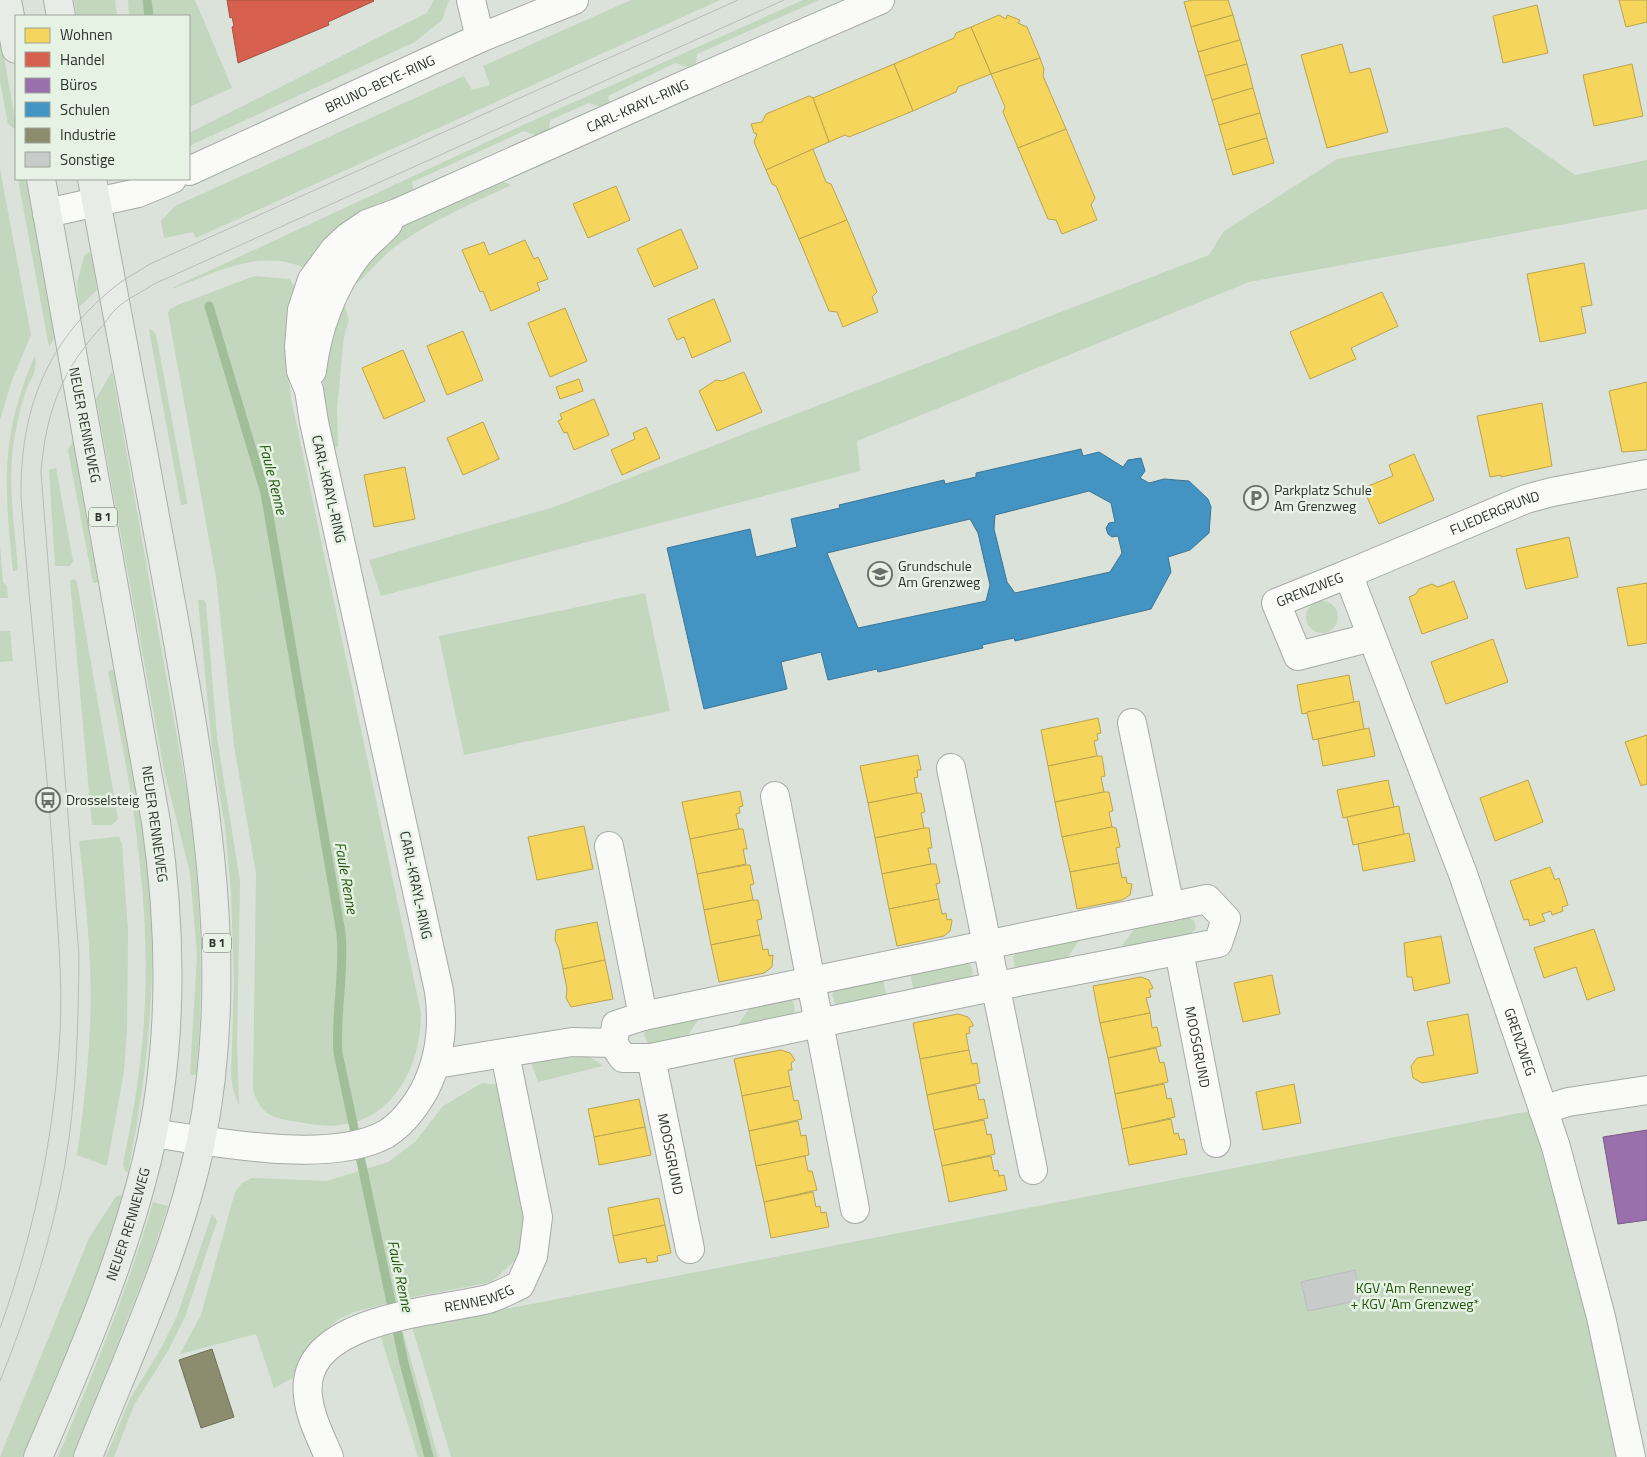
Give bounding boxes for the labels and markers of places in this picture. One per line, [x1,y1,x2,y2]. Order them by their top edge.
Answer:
place label: Parkplatz Schule Am Grenzweg [1274,479,1372,516]
parking icon: Parkplatz Schule Am Grenzweg [1243,485,1269,511]
place label: Grundschule Am Grenzweg [898,555,980,592]
school or university icon: Grundschule Am Grenzweg [867,561,893,587]
bus stop icon: Drosselsteig [35,787,61,813]
place label: Drosselsteig [66,789,139,810]

